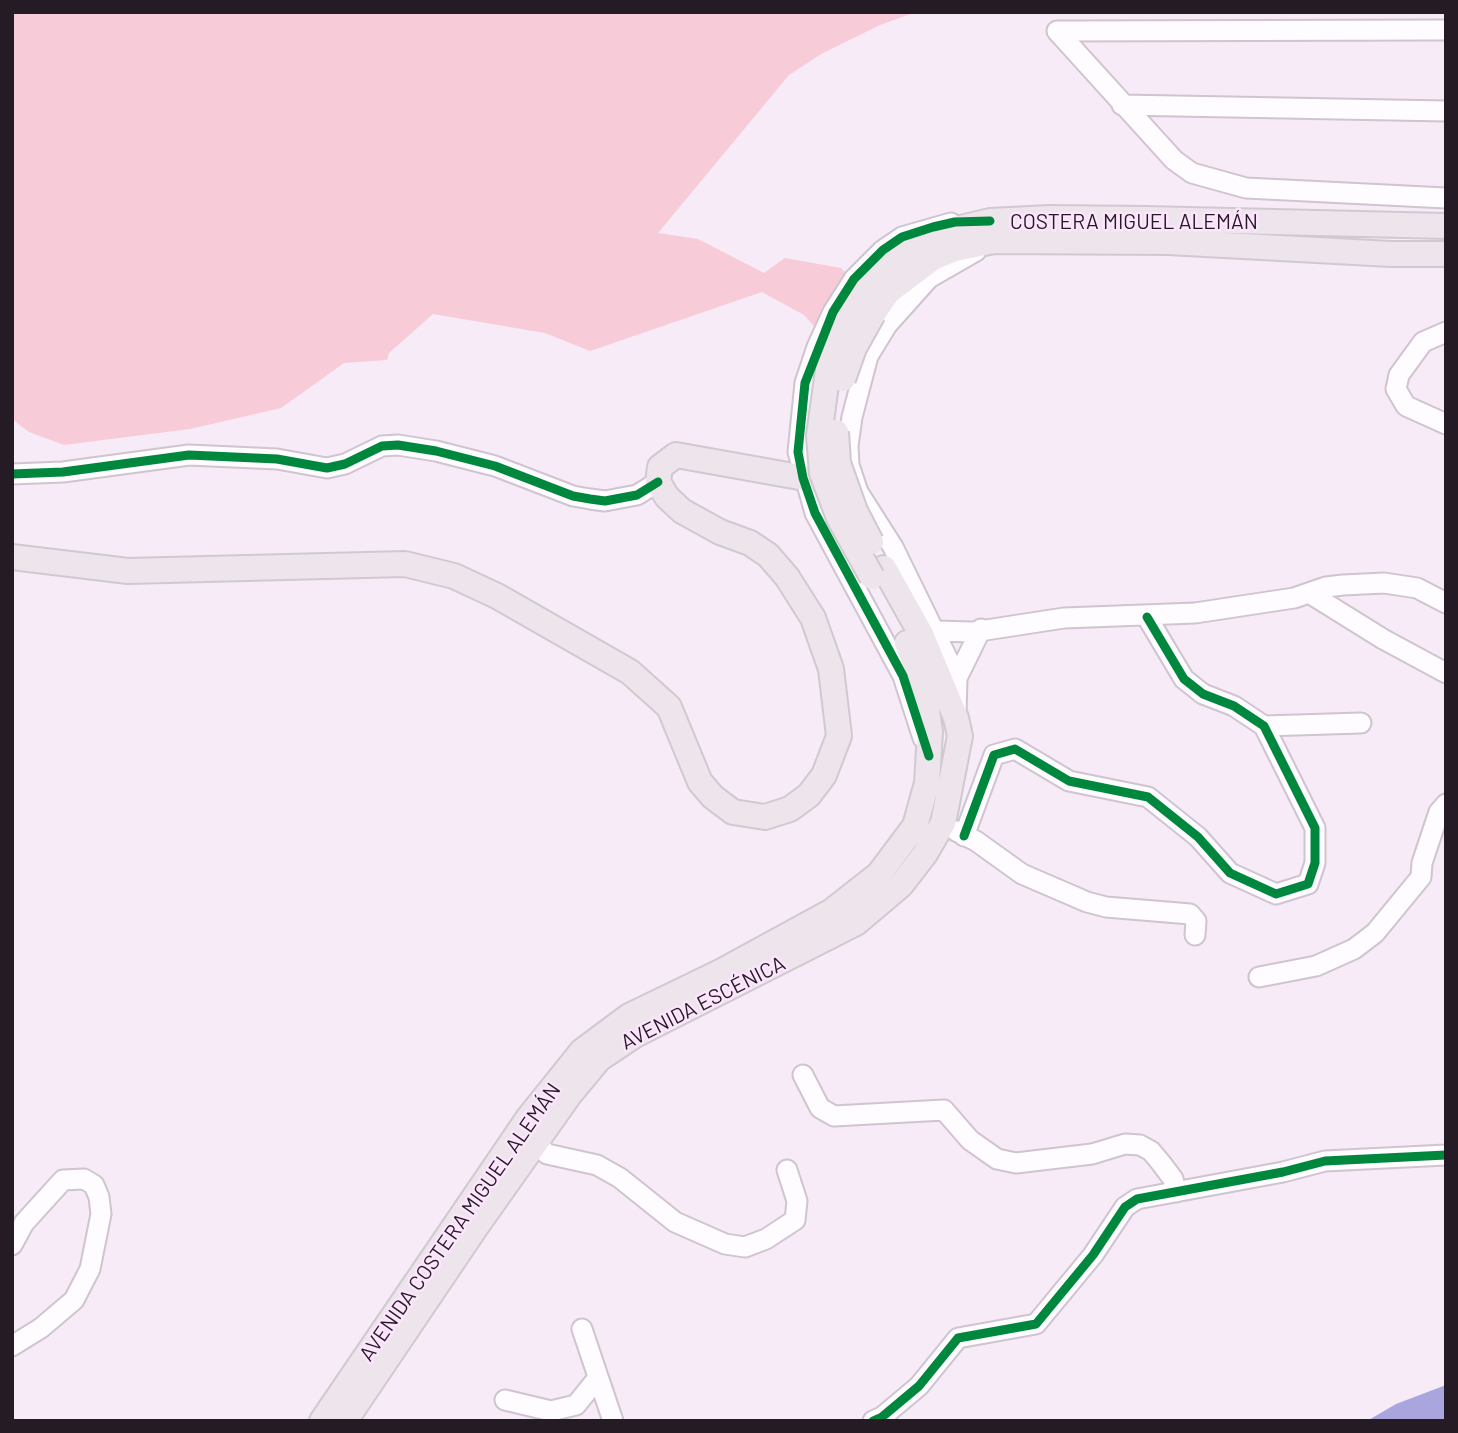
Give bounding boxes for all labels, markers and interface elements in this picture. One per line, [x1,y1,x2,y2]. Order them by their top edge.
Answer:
street label: COSTERA MIGUEL ALEMÁN [1010,209,1258,235]
street label: AVENIDA ESCÉNICA [617,951,789,1055]
street label: AVENIDA COSTERA MIGUEL ALEMÁN [354,1078,566,1366]

